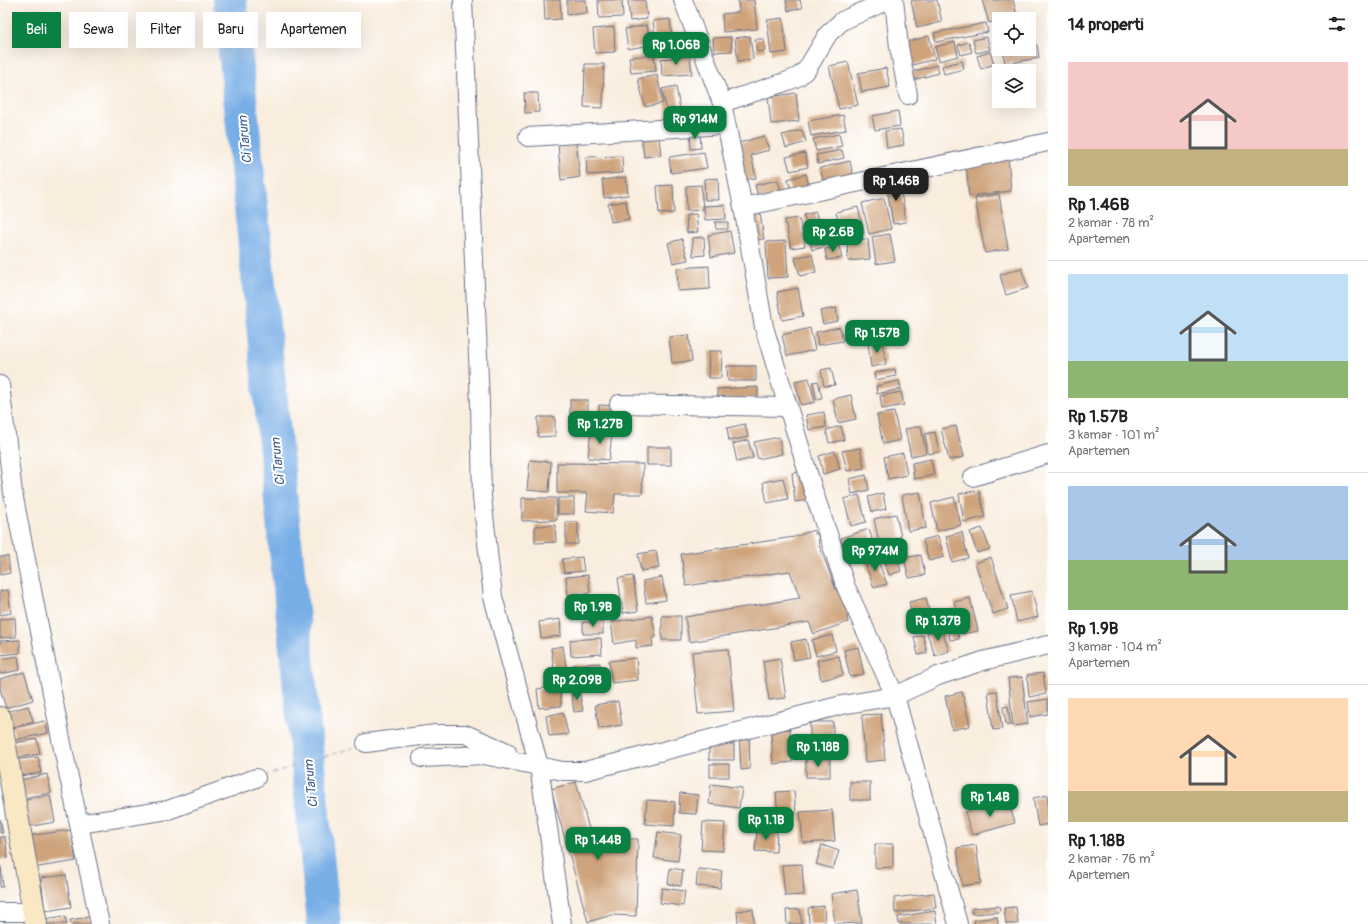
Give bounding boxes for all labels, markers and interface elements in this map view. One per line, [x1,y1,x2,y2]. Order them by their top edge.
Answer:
chip: Beli [12,12,61,48]
chip: Sewa [69,12,128,48]
chip: Filter [136,12,195,48]
chip: Baru [203,12,258,48]
chip: Apartemen [266,12,361,48]
map controls [992,12,1036,108]
button: locate [992,12,1036,56]
icon: filters [1326,13,1348,35]
text: 14 properti [1068,14,1144,35]
pin: Rp 1.06B [635,32,717,66]
text: Rp 1.06B [652,37,700,53]
button: layers [992,64,1036,108]
icon: home [1172,88,1244,160]
pin: Rp 914M [658,106,732,140]
text: Rp 914M [672,111,718,127]
water label: Ci Tarum [234,114,255,165]
pin: Rp 1.46B [855,168,937,202]
text: Rp 1.46B [873,173,919,189]
text: Rp 1.46B [1068,194,1129,215]
text: 2 kamar · 78 m² [1068,215,1154,231]
pin: Rp 2.6B [796,219,870,253]
text: Rp 2.6B [812,224,854,240]
text: Apartemen [1068,231,1130,247]
icon: home [1172,300,1244,372]
pin: Rp 1.57B [836,320,918,354]
text: Rp 1.57B [854,325,900,341]
text: Rp 1.57B [1068,406,1128,427]
pin: Rp 1.27B [559,411,641,445]
text: Rp 1.27B [577,416,623,432]
text: 3 kamar · 101 m² [1068,427,1159,443]
water label: Ci Tarum [267,436,288,487]
text: Apartemen [1068,443,1130,459]
icon: home [1172,512,1244,584]
pin: Rp 974M [838,538,912,572]
text: Rp 974M [852,543,898,559]
pin: Rp 1.9B [556,594,630,628]
text: Rp 1.9B [574,599,612,615]
pin: Rp 1.37B [897,608,979,642]
text: Rp 1.37B [915,613,961,629]
text: Rp 1.9B [1068,618,1118,639]
text: 3 kamar · 104 m² [1068,639,1162,655]
text: Apartemen [1068,655,1130,671]
pin: Rp 2.09B [536,667,618,701]
text: Rp 2.09B [552,672,602,688]
icon: home [1172,724,1244,796]
pin: Rp 1.18B [777,734,859,768]
text: Rp 1.18B [796,739,840,755]
water label: Ci Tarum [300,758,321,809]
pin: Rp 1.4B [953,784,1027,818]
text: Rp 1.4B [970,789,1010,805]
pin: Rp 1.1B [729,807,803,841]
text: Rp 1.1B [748,812,784,828]
pin: Rp 1.44B [557,827,639,861]
text: Rp 1.18B [1068,830,1125,851]
text: Rp 1.44B [575,832,621,848]
text: 2 kamar · 76 m² [1068,851,1155,867]
text: Apartemen [1068,867,1130,883]

